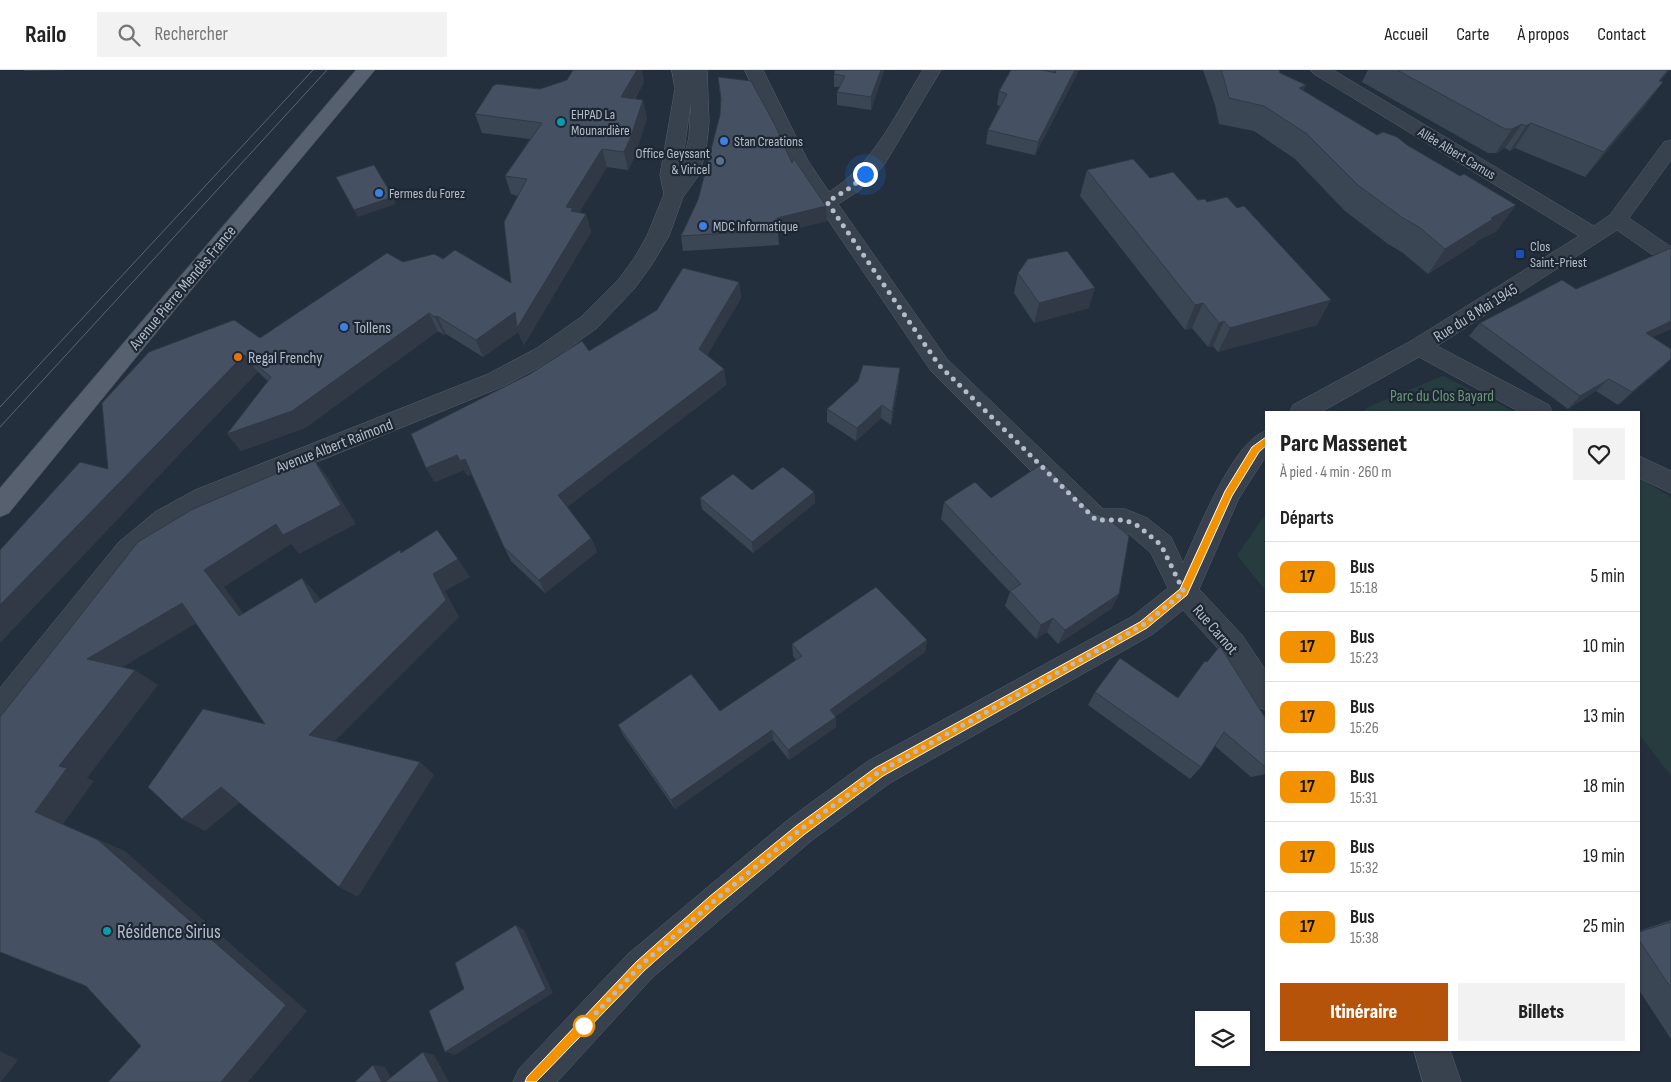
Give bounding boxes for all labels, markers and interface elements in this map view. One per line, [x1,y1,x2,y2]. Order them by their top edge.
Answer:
search box [97,12,447,57]
text: Railo [25,20,67,49]
icon: search [115,21,143,49]
text: Rechercher [155,23,228,46]
text: Accueil [1384,24,1428,45]
text: Carte [1456,24,1489,45]
text: À propos [1517,24,1569,45]
text: Contact [1597,24,1646,45]
place label: EHPAD La Mounardière [571,106,630,139]
marker: EHPAD La Mounardière [555,116,567,128]
street label: Allée Albert Camus [1414,123,1499,183]
place label: Stan Creations [734,133,803,150]
marker: Stan Creations [718,135,730,147]
place label: Office Geyssant & Viricel [636,145,710,178]
marker: Office Geyssant & Viricel [714,155,726,167]
your location [853,162,878,187]
place label: Fermes du Forez [389,185,465,202]
marker: Fermes du Forez [373,187,385,199]
place label: MDC Informatique [713,218,798,235]
marker: MDC Informatique [697,220,709,232]
street label: Avenue Pierre Mendès France [125,222,241,355]
place label: Clos Saint-Priest [1530,238,1587,271]
marker: Clos Saint-Priest [1514,248,1526,260]
street label: Rue du 8 Mai 1945 [1430,280,1521,347]
place label: Tollens [354,319,391,338]
marker: Tollens [338,321,350,333]
place label: Regal Frenchy [248,349,323,368]
marker: Regal Frenchy [232,351,244,363]
park label: Parc du Clos Bayard [1390,387,1494,406]
street label: Avenue Albert Raimond [272,415,396,478]
button: heart [1573,428,1625,480]
text: Parc Massenet [1280,429,1407,458]
text: À pied · 4 min · 260 m [1280,463,1392,482]
text: Départs [1280,507,1334,530]
text: Bus [1350,556,1375,579]
text: 5 min [1590,565,1625,588]
text: 17 [1300,566,1315,587]
text: 15:18 [1350,579,1378,598]
street label: Rue Carnot [1188,601,1242,659]
text: Bus [1350,626,1375,649]
text: 10 min [1583,635,1625,658]
text: 17 [1300,636,1315,657]
text: 15:23 [1350,649,1378,668]
text: Bus [1350,696,1375,719]
text: 13 min [1584,705,1625,728]
text: 17 [1300,706,1315,727]
text: 15:26 [1350,719,1379,738]
text: Bus [1350,766,1375,789]
text: 18 min [1583,775,1625,798]
text: 17 [1300,776,1315,797]
text: 15:31 [1350,789,1377,808]
text: Bus [1350,836,1375,859]
text: 19 min [1583,845,1625,868]
text: 17 [1300,846,1315,867]
text: 15:32 [1350,859,1378,878]
text: Bus [1350,906,1375,929]
text: 25 min [1583,915,1625,938]
text: 17 [1300,916,1315,937]
place label: Résidence Sirius [117,921,221,944]
marker: Résidence Sirius [101,925,113,937]
text: 15:38 [1350,929,1379,948]
button: Itinéraire [1280,983,1448,1041]
button: Billets [1458,983,1625,1041]
map controls [1195,1011,1250,1066]
button: layers [1195,1011,1250,1066]
unlabelled marker [573,1015,595,1037]

